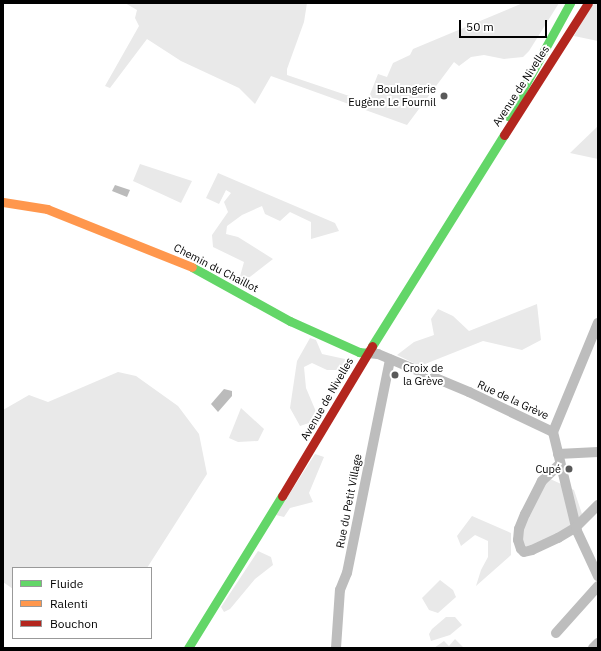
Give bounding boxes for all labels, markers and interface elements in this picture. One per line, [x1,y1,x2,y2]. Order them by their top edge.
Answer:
scale bar [461,12,549,38]
text: 50 m [466,19,494,34]
street label: Avenue de Nivelles [490,43,552,129]
place label: Boulangerie Eugène Le Fournil [348,83,436,109]
marker: Boulangerie Eugène Le Fournil [439,91,449,101]
street label: Chemin du Chaillot [171,241,261,295]
street label: Avenue de Nivelles [298,355,356,443]
place label: Croix de la Grève [403,362,443,388]
marker: Croix de la Grève [390,370,400,380]
street label: Rue de la Grève [475,378,551,422]
street label: Rue du Petit Village [333,453,365,549]
place label: Cupé [536,462,561,476]
marker: Cupé [564,464,574,474]
legend [12,567,152,639]
text: Fluide [50,576,83,591]
text: Ralenti [50,596,88,611]
text: Bouchon [50,616,98,631]

